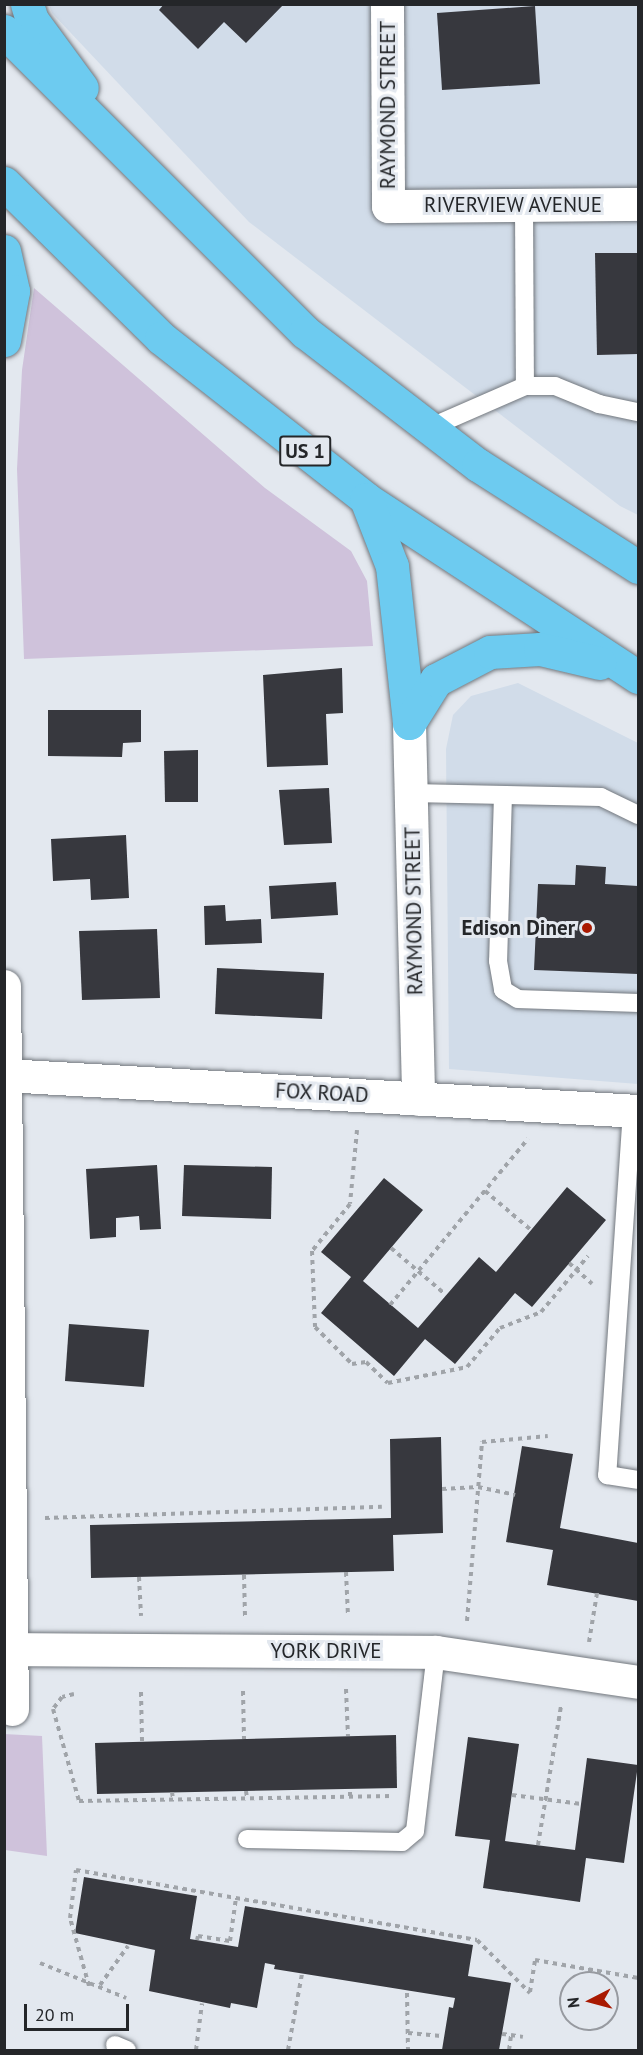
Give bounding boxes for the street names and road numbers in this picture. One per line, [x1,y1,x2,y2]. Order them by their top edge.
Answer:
street label: RAYMOND STREET [375,21,401,189]
street label: RIVERVIEW AVENUE [423,192,603,218]
road number: US 1 [278,434,332,468]
street label: RAYMOND STREET [400,827,428,995]
street label: FOX ROAD [274,1078,370,1108]
street label: YORK DRIVE [270,1638,382,1664]

